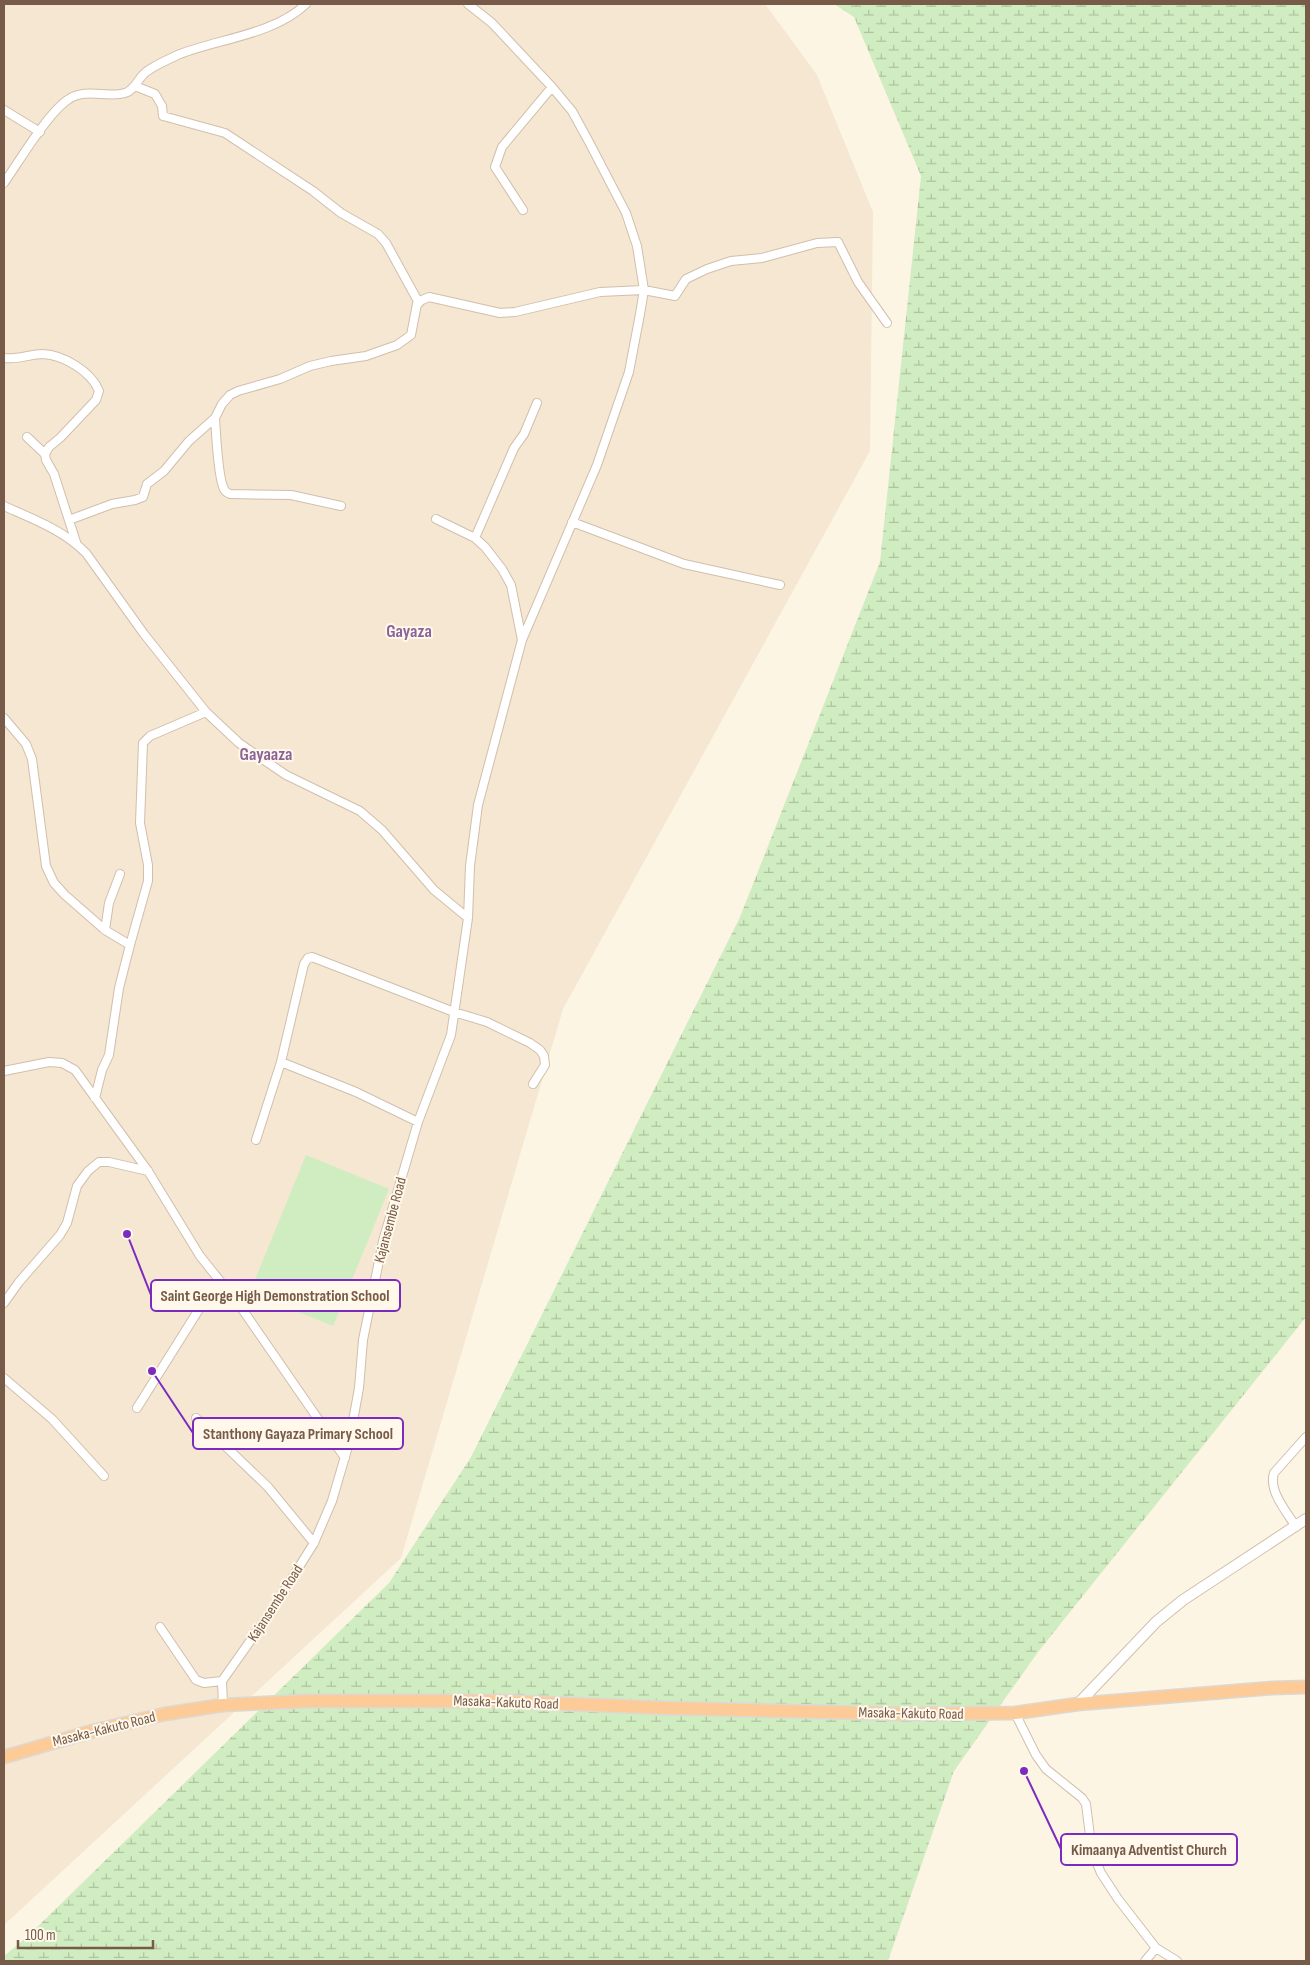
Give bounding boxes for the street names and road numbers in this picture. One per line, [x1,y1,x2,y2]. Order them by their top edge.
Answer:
street label: Kajansembe Road [370,1175,411,1265]
street label: Kajansembe Road [243,1561,307,1645]
street label: Masaka-Kakuto Road [453,1691,559,1714]
street label: Masaka-Kakuto Road [858,1703,964,1724]
street label: Masaka-Kakuto Road [51,1708,158,1751]

